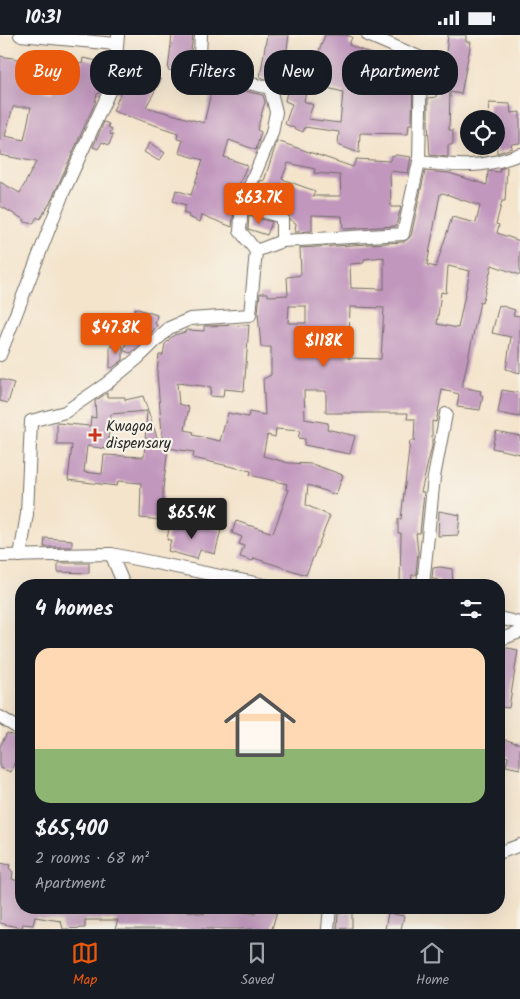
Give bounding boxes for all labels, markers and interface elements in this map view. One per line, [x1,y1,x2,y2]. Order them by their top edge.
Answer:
text: 10:31 [25,3,61,33]
chip: Buy [15,50,80,95]
chip: Rent [90,50,161,95]
chip: Filters [171,50,254,95]
chip: New [264,50,332,95]
chip: Apartment [342,50,458,95]
map controls [460,110,505,155]
button: locate [460,110,505,155]
pin: $63.7K [218,183,300,225]
text: $63.7K [235,186,283,211]
pin: $47.8K [75,313,157,355]
text: $47.8K [92,316,140,341]
pin: $118K [289,325,359,368]
text: $118K [305,329,343,354]
place label: Kwagoa dispensary [106,415,172,456]
marker: Kwagoa dispensary [88,428,102,442]
pin: $65.4K [151,497,233,540]
text: $65.4K [168,501,216,526]
text: 4 homes [35,593,113,626]
icon: filters [457,595,485,623]
icon: home [215,680,305,770]
text: $65,400 [35,813,108,846]
text: 2 rooms · 68 m² [35,846,149,871]
text: Apartment [35,871,106,896]
tab: Map [71,939,99,991]
tab: Saved [241,939,274,991]
tab: Home [416,939,449,991]

